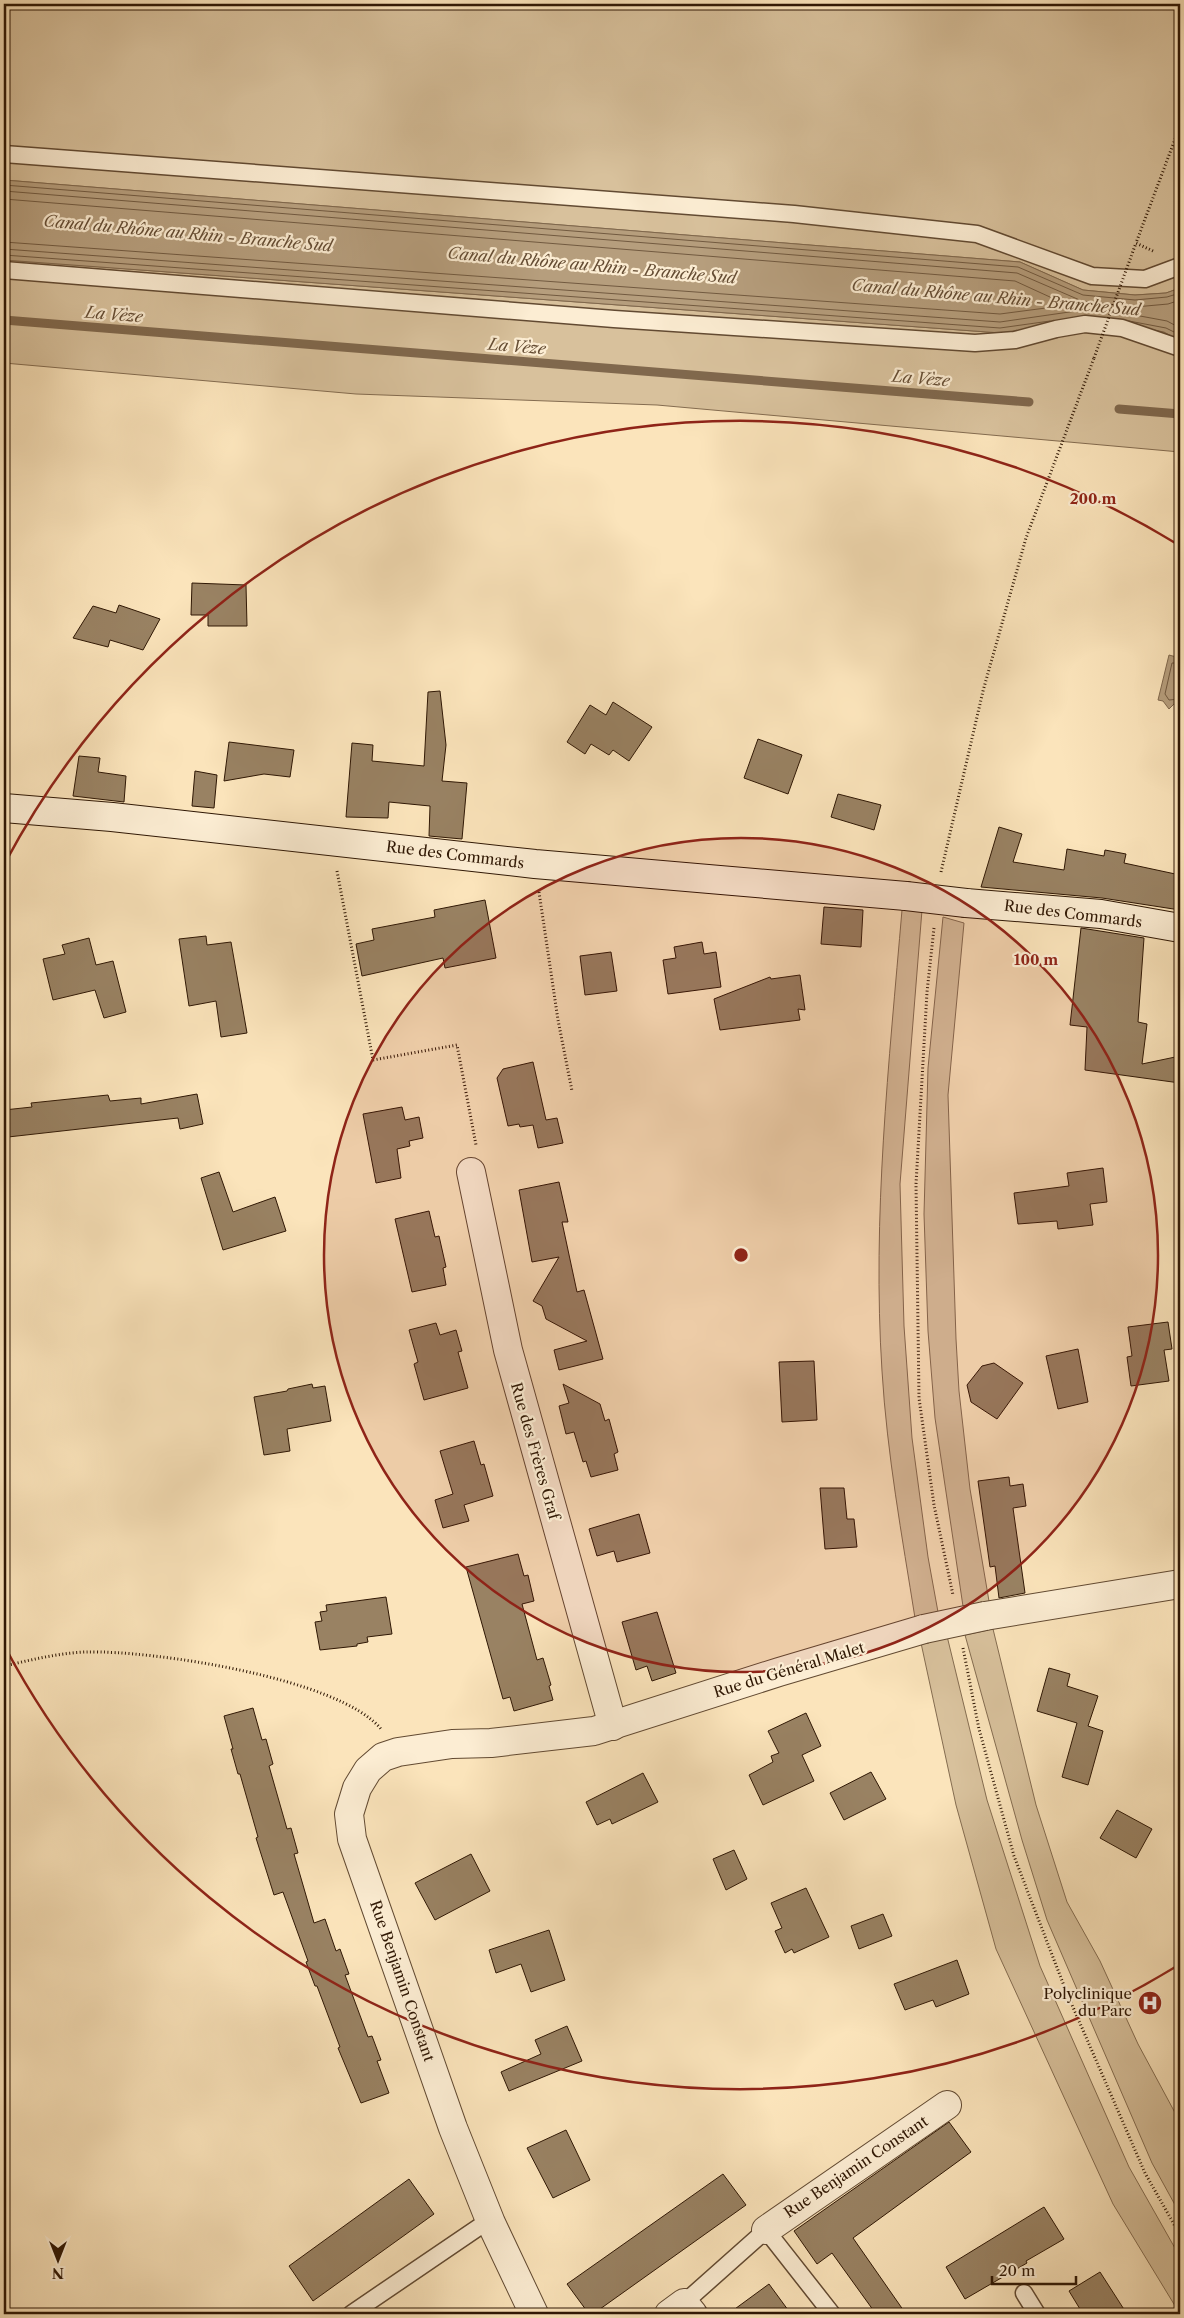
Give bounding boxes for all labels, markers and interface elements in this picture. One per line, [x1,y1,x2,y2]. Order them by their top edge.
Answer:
water label: Canal du Rhône au Rhin - Branche Sud [43,210,335,256]
water label: Canal du Rhône au Rhin - Branche Sud [447,242,739,288]
water label: Canal du Rhône au Rhin - Branche Sud [851,274,1143,320]
water label: La Vèze [82,301,145,327]
water label: La Vèze [485,333,548,359]
water label: La Vèze [889,365,952,391]
text: 200 m [1070,489,1116,508]
street label: Rue des Commards [385,837,525,872]
street label: Rue des Commards [1003,896,1143,931]
text: 100 m [1014,950,1058,969]
centre of rings [732,1246,750,1264]
street label: Rue des Frères Graf [507,1380,565,1523]
street label: Rue du Général Malet [711,1637,867,1702]
street label: Rue Benjamin Constant [366,1898,439,2065]
place label: Polyclinique du Parc [1043,1984,1132,2020]
hospital icon: Polyclinique du Parc [1137,1990,1163,2016]
street label: Rue Benjamin Constant [780,2111,932,2222]
north arrow [32,2236,82,2286]
scale bar [992,2253,1075,2285]
text: 20 m [999,2261,1035,2280]
text: N [52,2264,64,2282]

